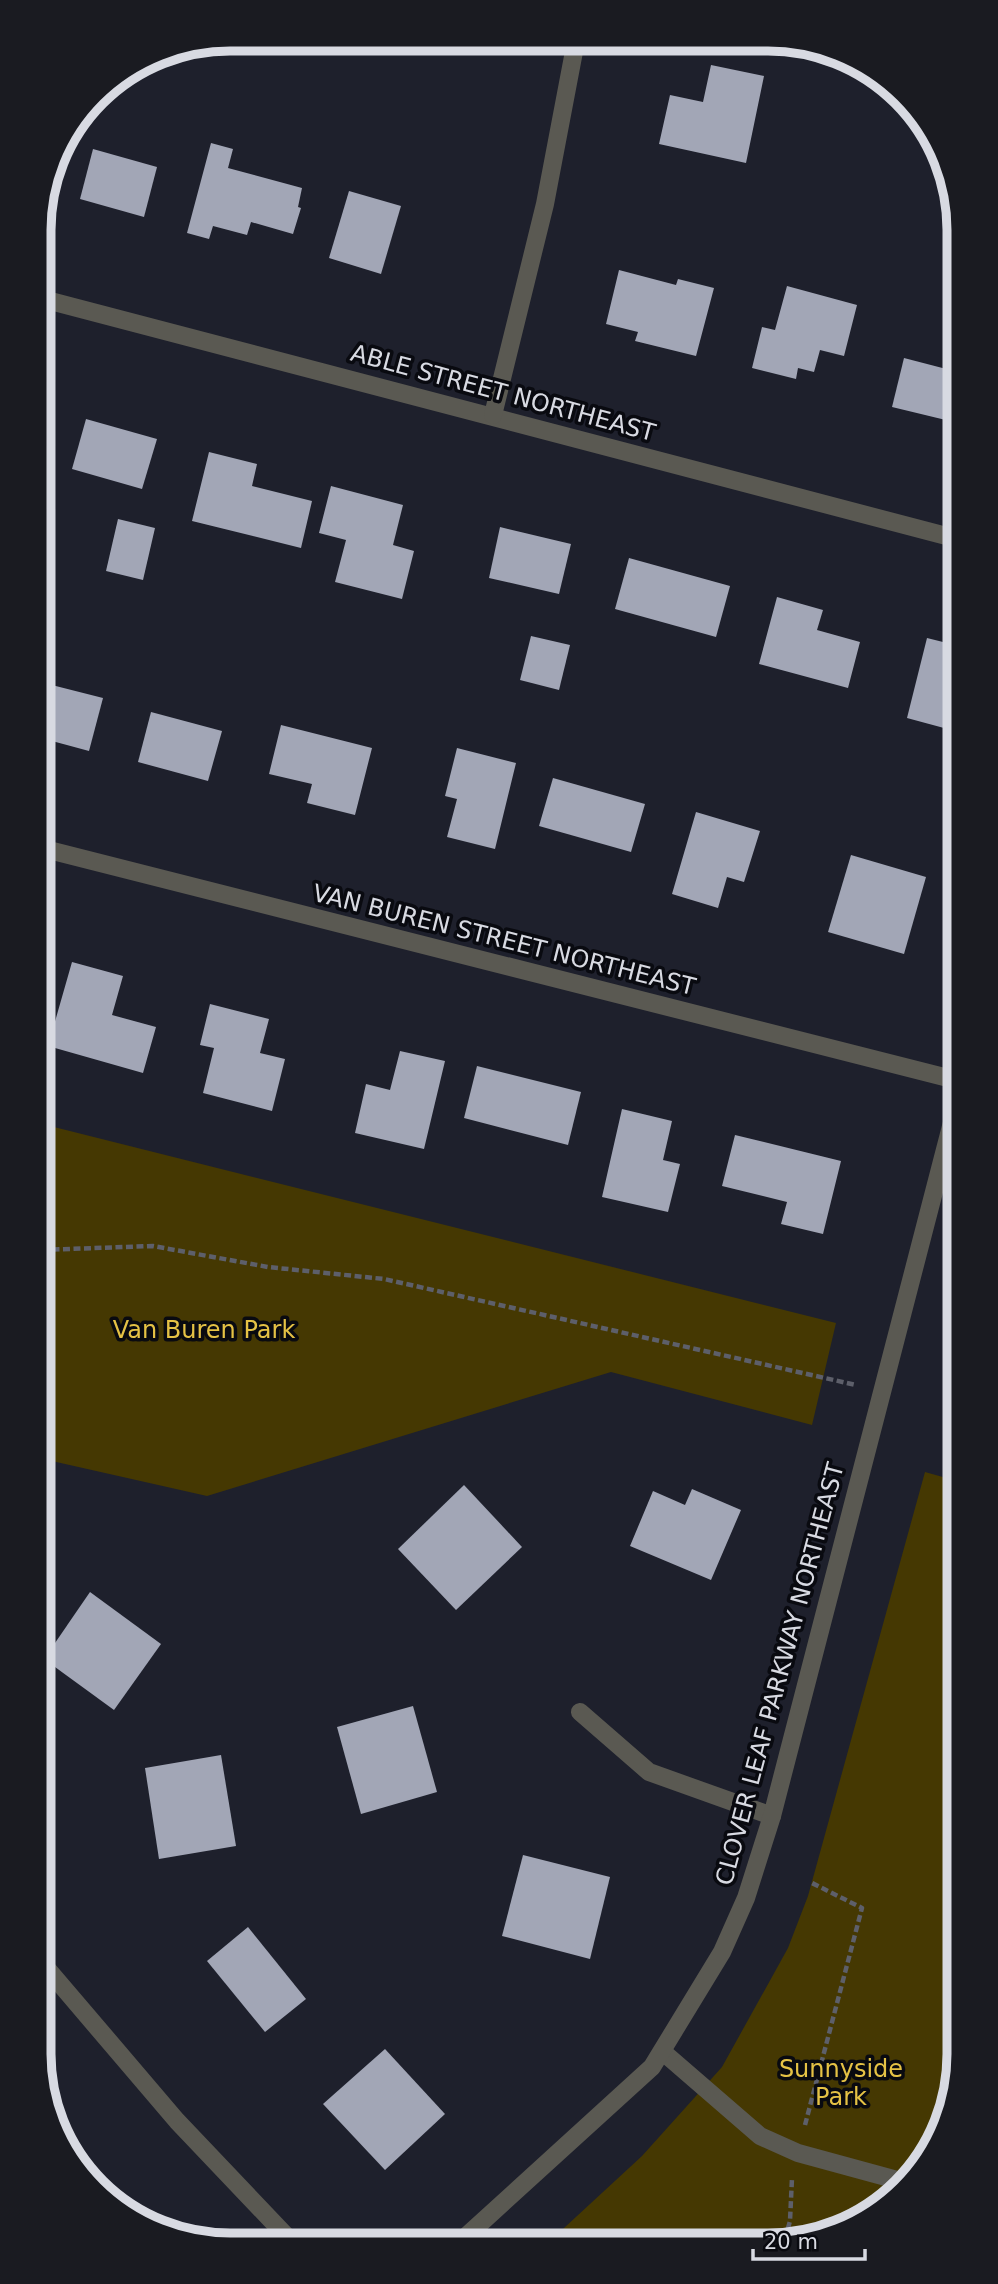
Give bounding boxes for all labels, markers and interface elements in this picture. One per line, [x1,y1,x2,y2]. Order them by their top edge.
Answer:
street label: ABLE STREET NORTHEAST [348,339,659,447]
street label: VAN BUREN STREET NORTHEAST [310,879,699,1001]
park label: Van Buren Park [113,1316,295,1344]
street label: CLOVER LEAF PARKWAY NORTHEAST [710,1459,850,1888]
park label: Sunnyside Park [779,2055,903,2111]
scale bar [753,2218,865,2262]
text: 20 m [764,2230,818,2254]

